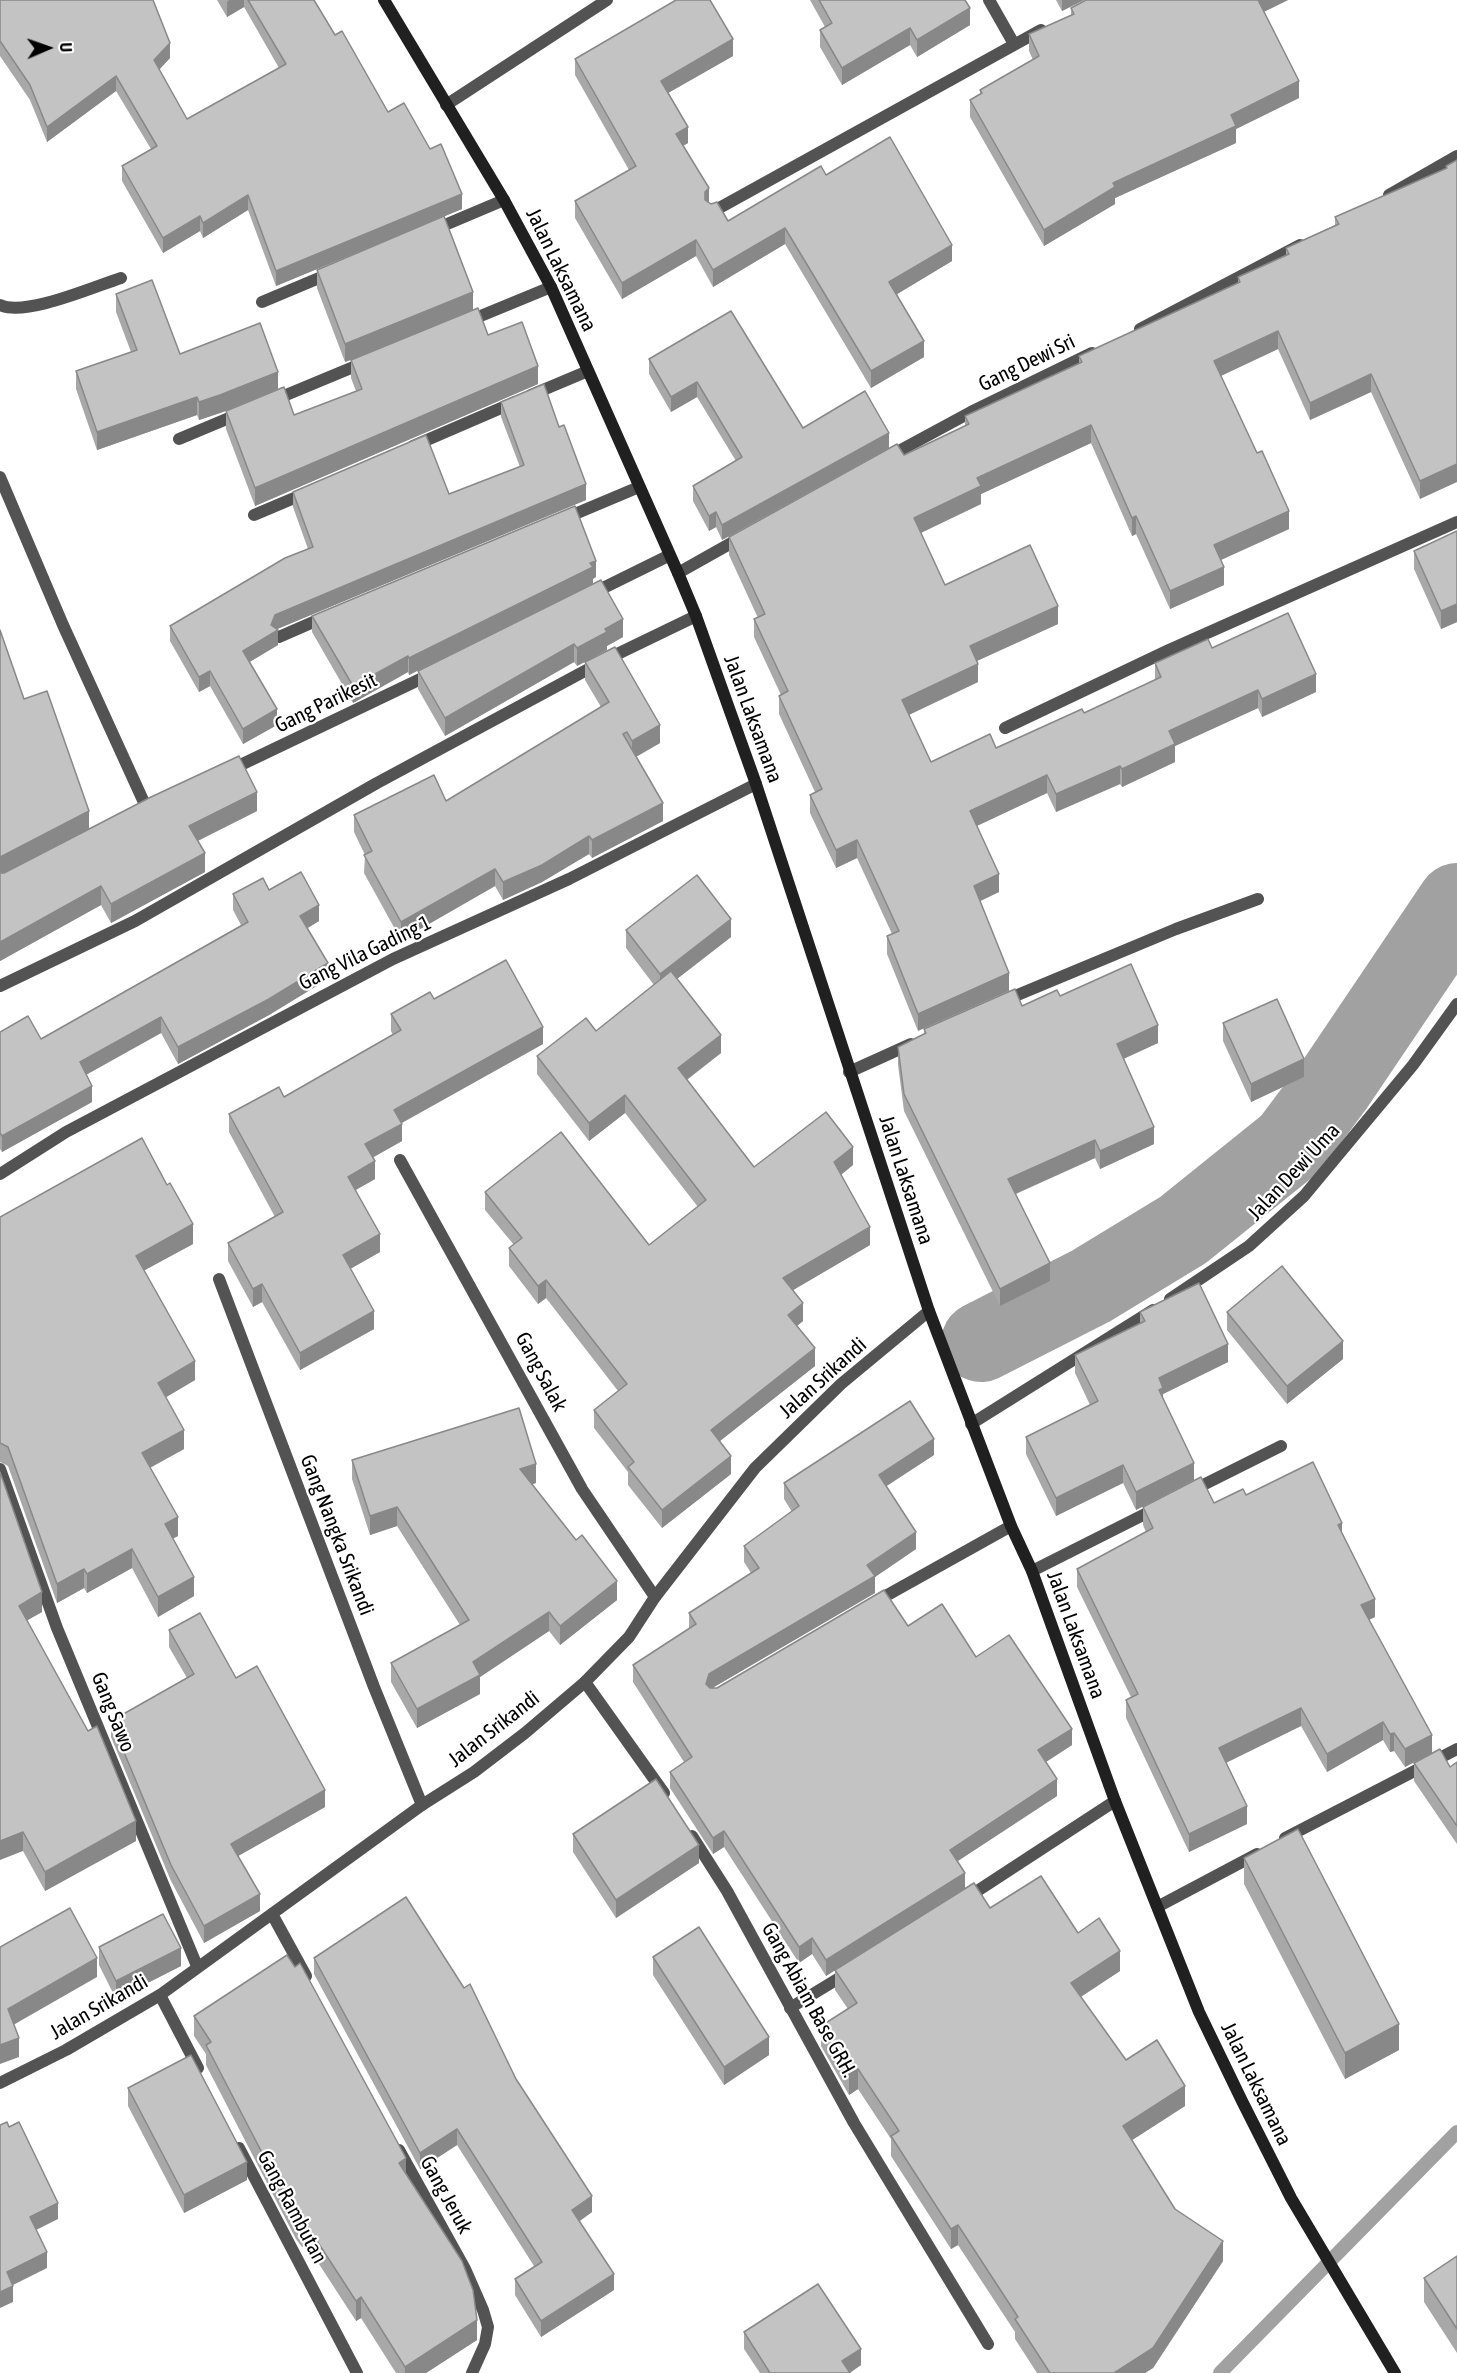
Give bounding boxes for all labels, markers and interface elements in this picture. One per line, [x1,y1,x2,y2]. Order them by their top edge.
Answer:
north arrow [18,18,78,78]
text: U [57,42,75,52]
street label: Jalan Laksamana [520,204,602,336]
street label: Gang Dewi Sri [975,329,1079,397]
street label: Jalan Laksamana [718,652,788,786]
street label: Gang Parikesit [271,668,381,738]
street label: Gang Vila Gading 1 [295,910,435,996]
street label: Jalan Laksamana [873,1112,939,1248]
street label: Jalan Dewi Uma [1243,1118,1345,1226]
street label: Gang Salak [510,1328,572,1416]
street label: Jalan Srikandi [774,1332,872,1424]
street label: Gang Nangka Srikandi [295,1451,379,1619]
street label: Jalan Laksamana [1041,1568,1111,1702]
street label: Gang Sawo [86,1668,140,1756]
street label: Jalan Srikandi [443,1686,545,1772]
street label: Gang Abiam Base GRH. [756,1918,862,2082]
street label: Jalan Srikandi [46,1969,152,2045]
street label: Jalan Laksamana [1215,2018,1297,2150]
street label: Gang Rambutan [252,2146,332,2268]
street label: Gang Jeruk [414,2152,478,2238]

